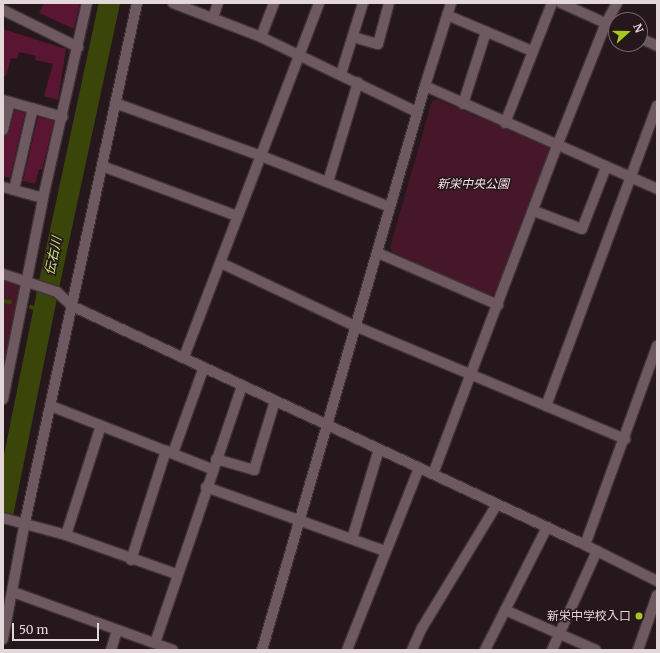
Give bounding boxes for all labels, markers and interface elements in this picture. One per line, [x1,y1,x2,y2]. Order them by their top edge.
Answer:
north arrow [608,12,648,52]
text: N [630,21,646,35]
park label: 新栄中央公園 [437,177,509,191]
water label: 伝右川 [42,235,66,277]
place label: 新栄中学校入口 [547,609,631,623]
marker: 新栄中学校入口 [634,611,644,621]
scale bar [14,615,101,641]
text: 50 m [19,622,48,637]

